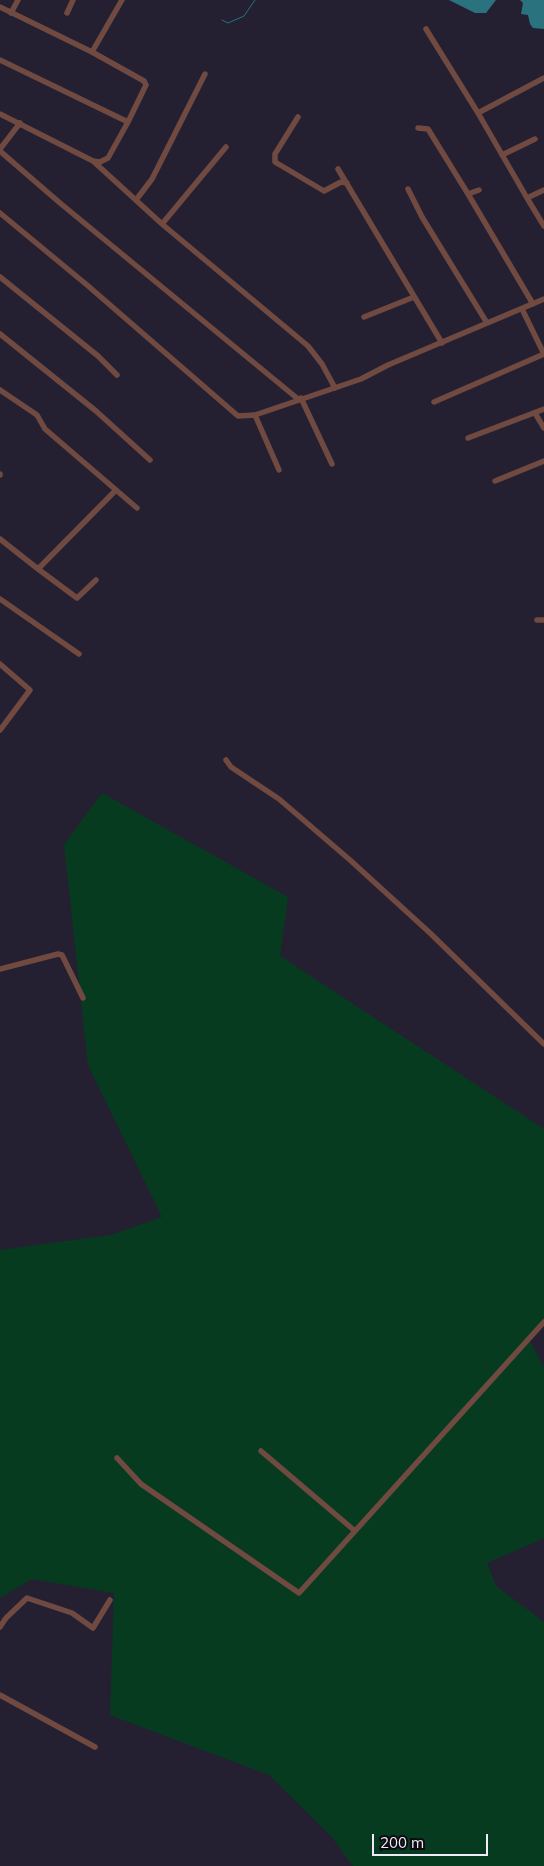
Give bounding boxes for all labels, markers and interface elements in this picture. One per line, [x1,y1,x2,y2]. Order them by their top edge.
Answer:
scale bar [374,1824,490,1856]
text: 200 m [380,1833,424,1852]

